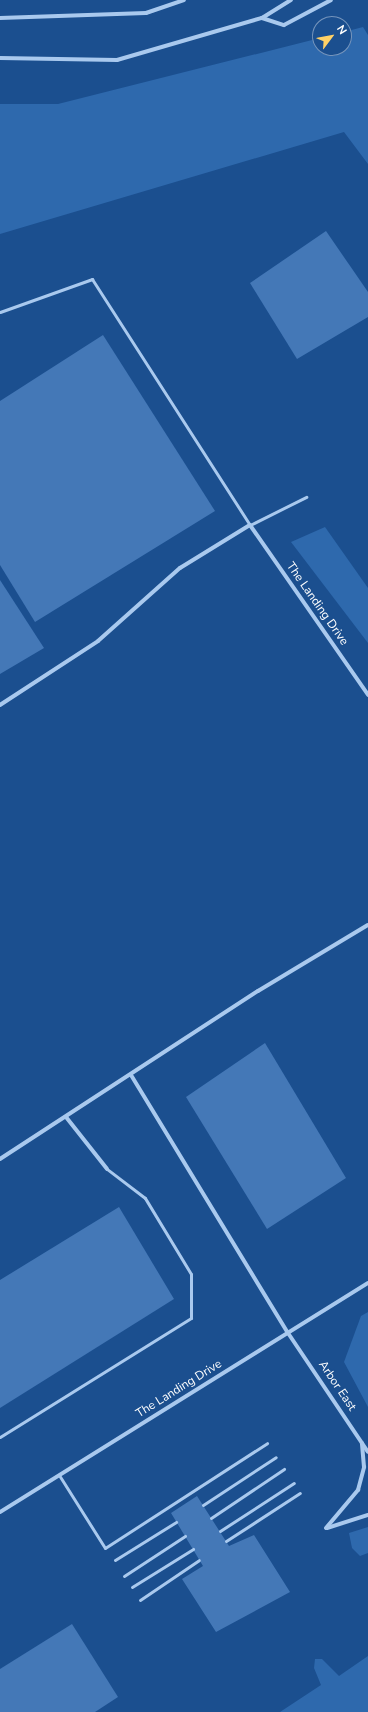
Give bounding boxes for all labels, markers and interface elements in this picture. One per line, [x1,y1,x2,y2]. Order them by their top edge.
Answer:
north arrow [312,16,352,56]
text: N [333,22,350,37]
street label: The Landing Drive [283,560,351,648]
street label: The Landing Drive [133,1357,225,1421]
street label: Arbor East [315,1358,359,1414]

